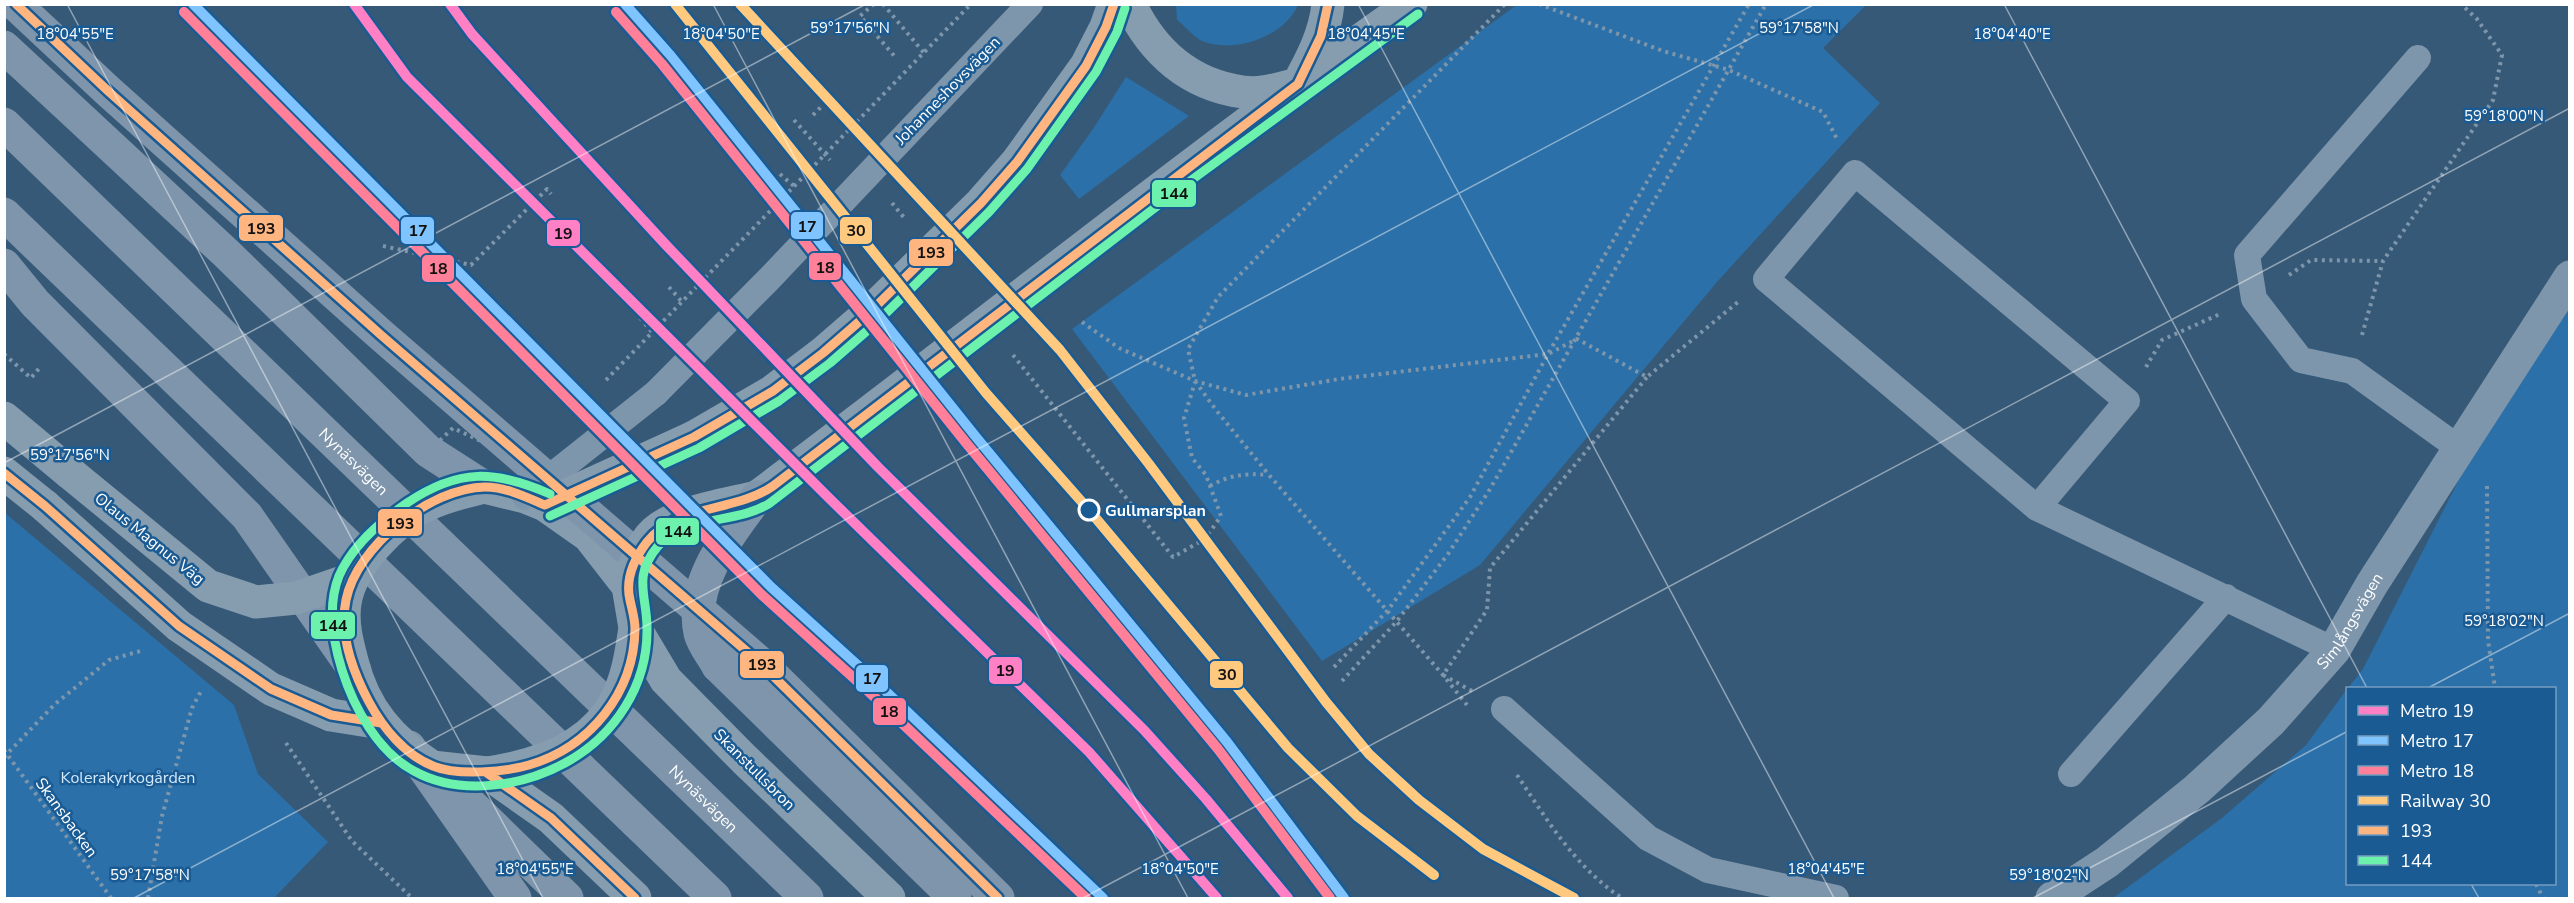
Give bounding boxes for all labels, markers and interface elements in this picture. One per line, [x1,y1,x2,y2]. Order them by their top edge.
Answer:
text: 59°17'56"N [810,18,890,38]
text: 59°17'58"N [1759,18,1839,38]
text: 18°04'55"E [36,24,114,44]
text: 18°04'50"E [682,24,760,44]
text: 18°04'45"E [1327,24,1405,44]
text: 18°04'40"E [1973,24,2051,44]
street label: Johanneshovsvägen [889,32,1005,151]
text: 59°18'00"N [2464,106,2544,126]
line badge: 144 [1151,179,1197,208]
text: 144 [1160,183,1189,205]
line badge: 17 [790,211,824,240]
line badge: 193 [238,214,284,242]
line badge: 17 [400,216,435,245]
text: 17 [797,216,817,238]
line badge: 30 [839,216,873,245]
text: 193 [247,218,275,240]
line badge: 19 [546,219,581,247]
text: 17 [408,220,428,242]
text: 30 [846,220,866,242]
text: 19 [553,223,573,245]
line badge: 193 [908,238,954,267]
text: 193 [917,242,945,264]
line badge: 18 [808,252,842,281]
line badge: 18 [421,254,455,283]
text: 18 [815,257,835,279]
text: 18 [428,258,448,280]
street label: Nynäsvägen [314,423,393,501]
text: 59°17'56"N [30,445,110,465]
street label: Olaus Magnus Väg [90,488,209,590]
marker: Gullmarsplan [1078,499,1100,521]
place label: Gullmarsplan [1105,500,1206,522]
line badge: 193 [377,508,423,537]
text: 193 [386,513,414,535]
line badge: 144 [655,517,700,546]
text: 144 [664,521,693,543]
street label: Simlångsvägen [2312,569,2389,674]
line badge: 144 [310,611,356,640]
text: 59°18'02"N [2464,611,2544,631]
text: 144 [319,615,348,637]
line badge: 193 [739,650,785,679]
text: 193 [748,654,776,676]
line badge: 19 [988,656,1023,685]
text: 19 [995,660,1015,682]
line badge: 30 [1209,660,1244,689]
line badge: 17 [855,664,889,693]
text: 30 [1217,664,1237,686]
text: 17 [862,668,882,690]
legend [2346,687,2556,885]
line badge: 18 [872,697,907,726]
text: Metro 19 [2400,699,2474,723]
text: 18 [879,701,899,723]
street label: Skanstullsbron [708,724,800,816]
text: Metro 17 [2400,729,2474,753]
text: Metro 18 [2400,759,2474,783]
street label: Nynäsvägen [664,761,743,838]
park label: Kolerakyrkogården [61,767,195,789]
street label: Skansbacken [30,773,103,862]
text: Railway 30 [2400,789,2491,813]
text: 193 [2400,819,2432,843]
text: 144 [2400,849,2433,873]
text: 18°04'55"E [496,859,574,879]
text: 18°04'50"E [1141,859,1219,879]
text: 18°04'45"E [1787,859,1865,879]
text: 59°17'58"N [110,865,190,885]
text: 59°18'02"N [2009,865,2089,885]

